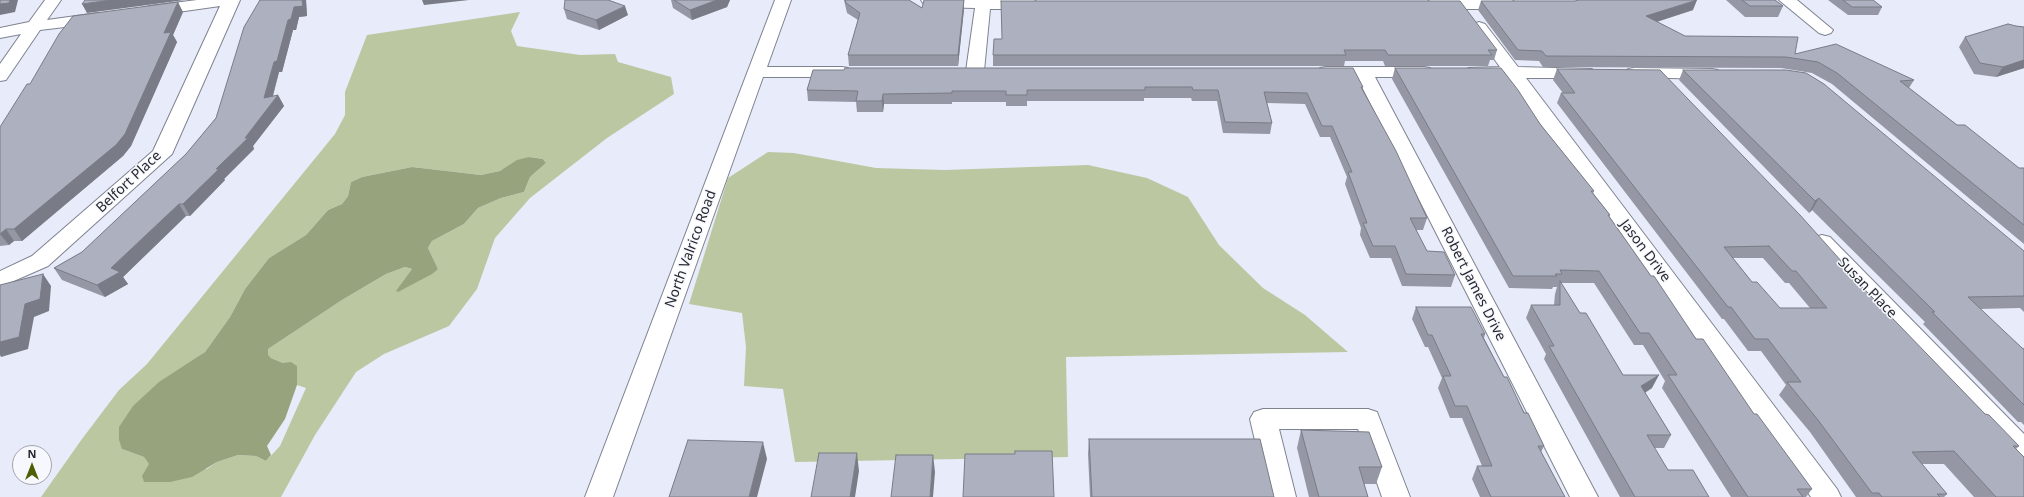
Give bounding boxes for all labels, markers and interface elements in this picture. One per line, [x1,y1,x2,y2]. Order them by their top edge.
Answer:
street label: Belfort Place [93,148,165,216]
street label: North Valrico Road [662,188,720,310]
street label: Jason Drive [1616,216,1674,286]
street label: Robert James Drive [1437,224,1509,344]
street label: Susan Place [1834,254,1900,322]
north arrow [12,445,52,485]
text: N [28,446,36,461]

